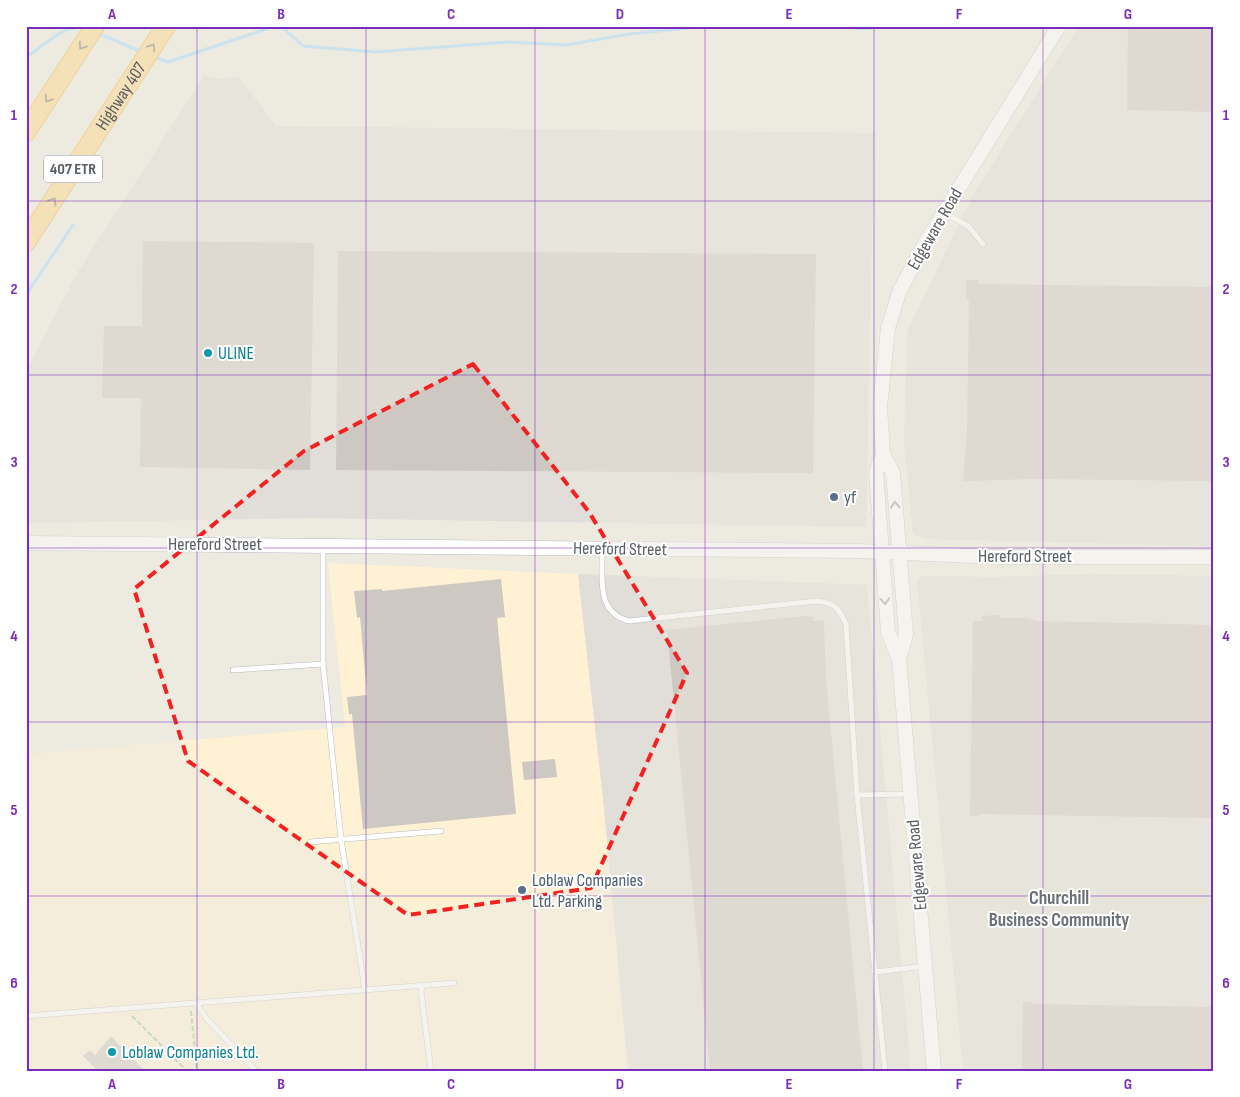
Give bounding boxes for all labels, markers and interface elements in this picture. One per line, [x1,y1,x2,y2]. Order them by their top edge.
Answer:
text: A [107,5,116,24]
text: B [277,5,285,24]
text: C [447,5,455,24]
text: D [616,5,624,24]
text: E [786,5,793,24]
text: F [956,5,963,24]
text: G [1124,5,1132,24]
one-way arrow [79,40,88,50]
one-way arrow [146,43,156,52]
street label: Highway 407 [91,57,151,134]
one-way arrow [44,93,54,102]
text: 1 [11,106,18,125]
text: 1 [1223,106,1230,125]
road number: 407 ETR [44,156,102,182]
street label: Edgeware Road [903,184,967,274]
one-way arrow [46,197,56,206]
text: 2 [10,280,18,299]
text: 2 [1222,280,1230,299]
place label: ULINE [218,343,254,364]
marker: ULINE [202,347,214,359]
text: 3 [10,453,18,472]
text: 3 [1222,453,1230,472]
place label: yf [844,487,857,508]
marker: yf [828,491,840,503]
one-way arrow [890,500,901,508]
street label: Hereford Street [168,534,263,555]
street label: Hereford Street [573,538,668,560]
street label: Hereford Street [978,546,1073,567]
one-way arrow [880,597,891,605]
text: 4 [10,627,18,646]
text: 4 [1222,627,1230,646]
text: 5 [10,801,18,820]
text: 5 [1222,801,1230,820]
street label: Edgeware Road [903,819,931,911]
place label: Loblaw Companies Ltd. Parking [532,870,643,912]
marker: Loblaw Companies Ltd. Parking [516,884,528,896]
district label: Churchill Business Community [989,887,1129,932]
text: 6 [10,974,18,993]
text: 6 [1222,974,1230,993]
place label: Loblaw Companies Ltd. [122,1042,259,1063]
marker: Loblaw Companies Ltd. [106,1046,118,1058]
text: A [107,1075,116,1094]
text: B [277,1075,285,1094]
text: C [447,1075,455,1094]
text: D [616,1075,624,1094]
text: E [786,1075,793,1094]
text: F [956,1075,963,1094]
text: G [1124,1075,1132,1094]

